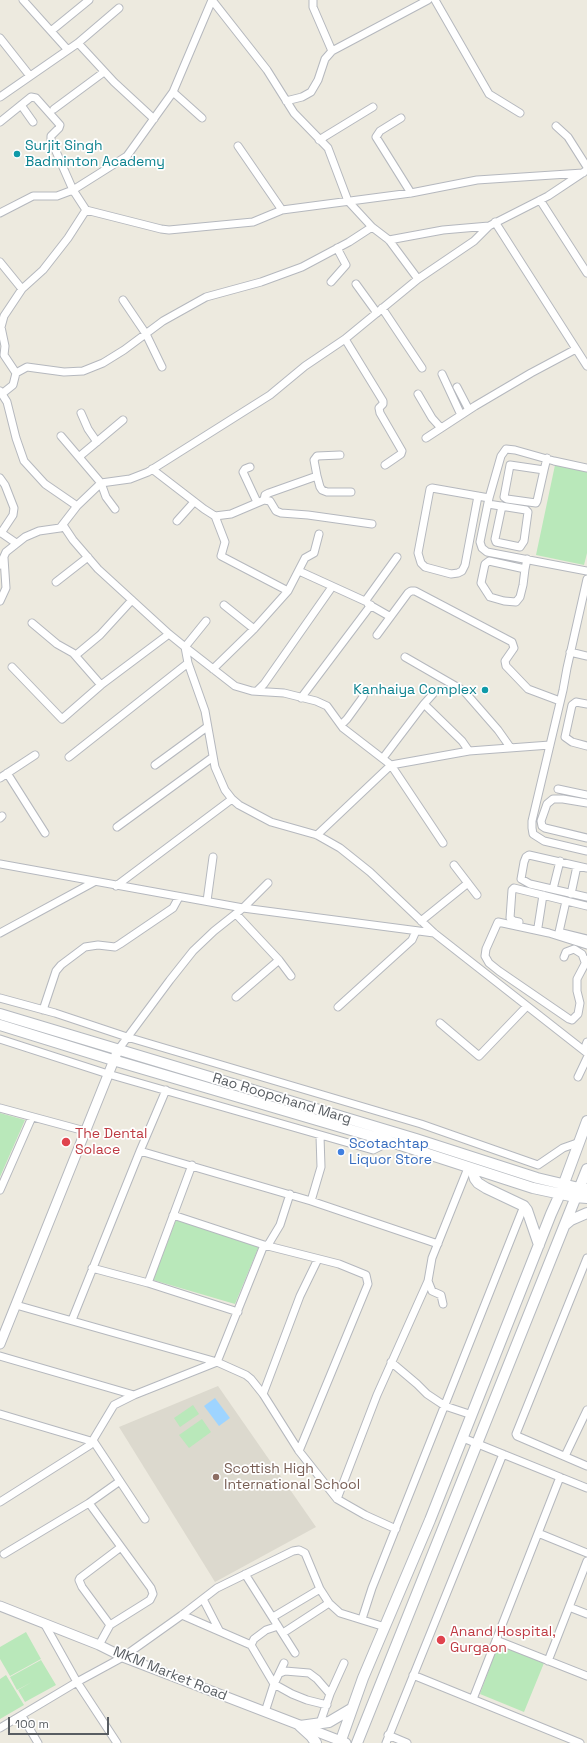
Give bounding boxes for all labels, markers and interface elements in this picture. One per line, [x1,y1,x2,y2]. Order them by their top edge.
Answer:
place label: Surjit Singh Badminton Academy [25,138,165,170]
marker: Surjit Singh Badminton Academy [12,149,22,159]
place label: Kanhaiya Complex [353,682,477,698]
marker: Kanhaiya Complex [480,685,490,695]
street label: Rao Roopchand Marg [210,1070,354,1128]
place label: The Dental Solace [75,1126,148,1158]
marker: The Dental Solace [60,1136,72,1148]
place label: Scotachtap Liquor Store [349,1136,432,1168]
marker: Scotachtap Liquor Store [336,1147,346,1157]
place label: Scottish High International School [224,1461,360,1494]
marker: Scottish High International School [211,1472,221,1482]
place label: Anand Hospital, Gurgaon [450,1624,556,1656]
marker: Anand Hospital, Gurgaon [435,1634,447,1646]
street label: MKM Market Road [111,1643,229,1705]
scale bar [10,1709,111,1735]
text: 100 m [15,1716,49,1732]

